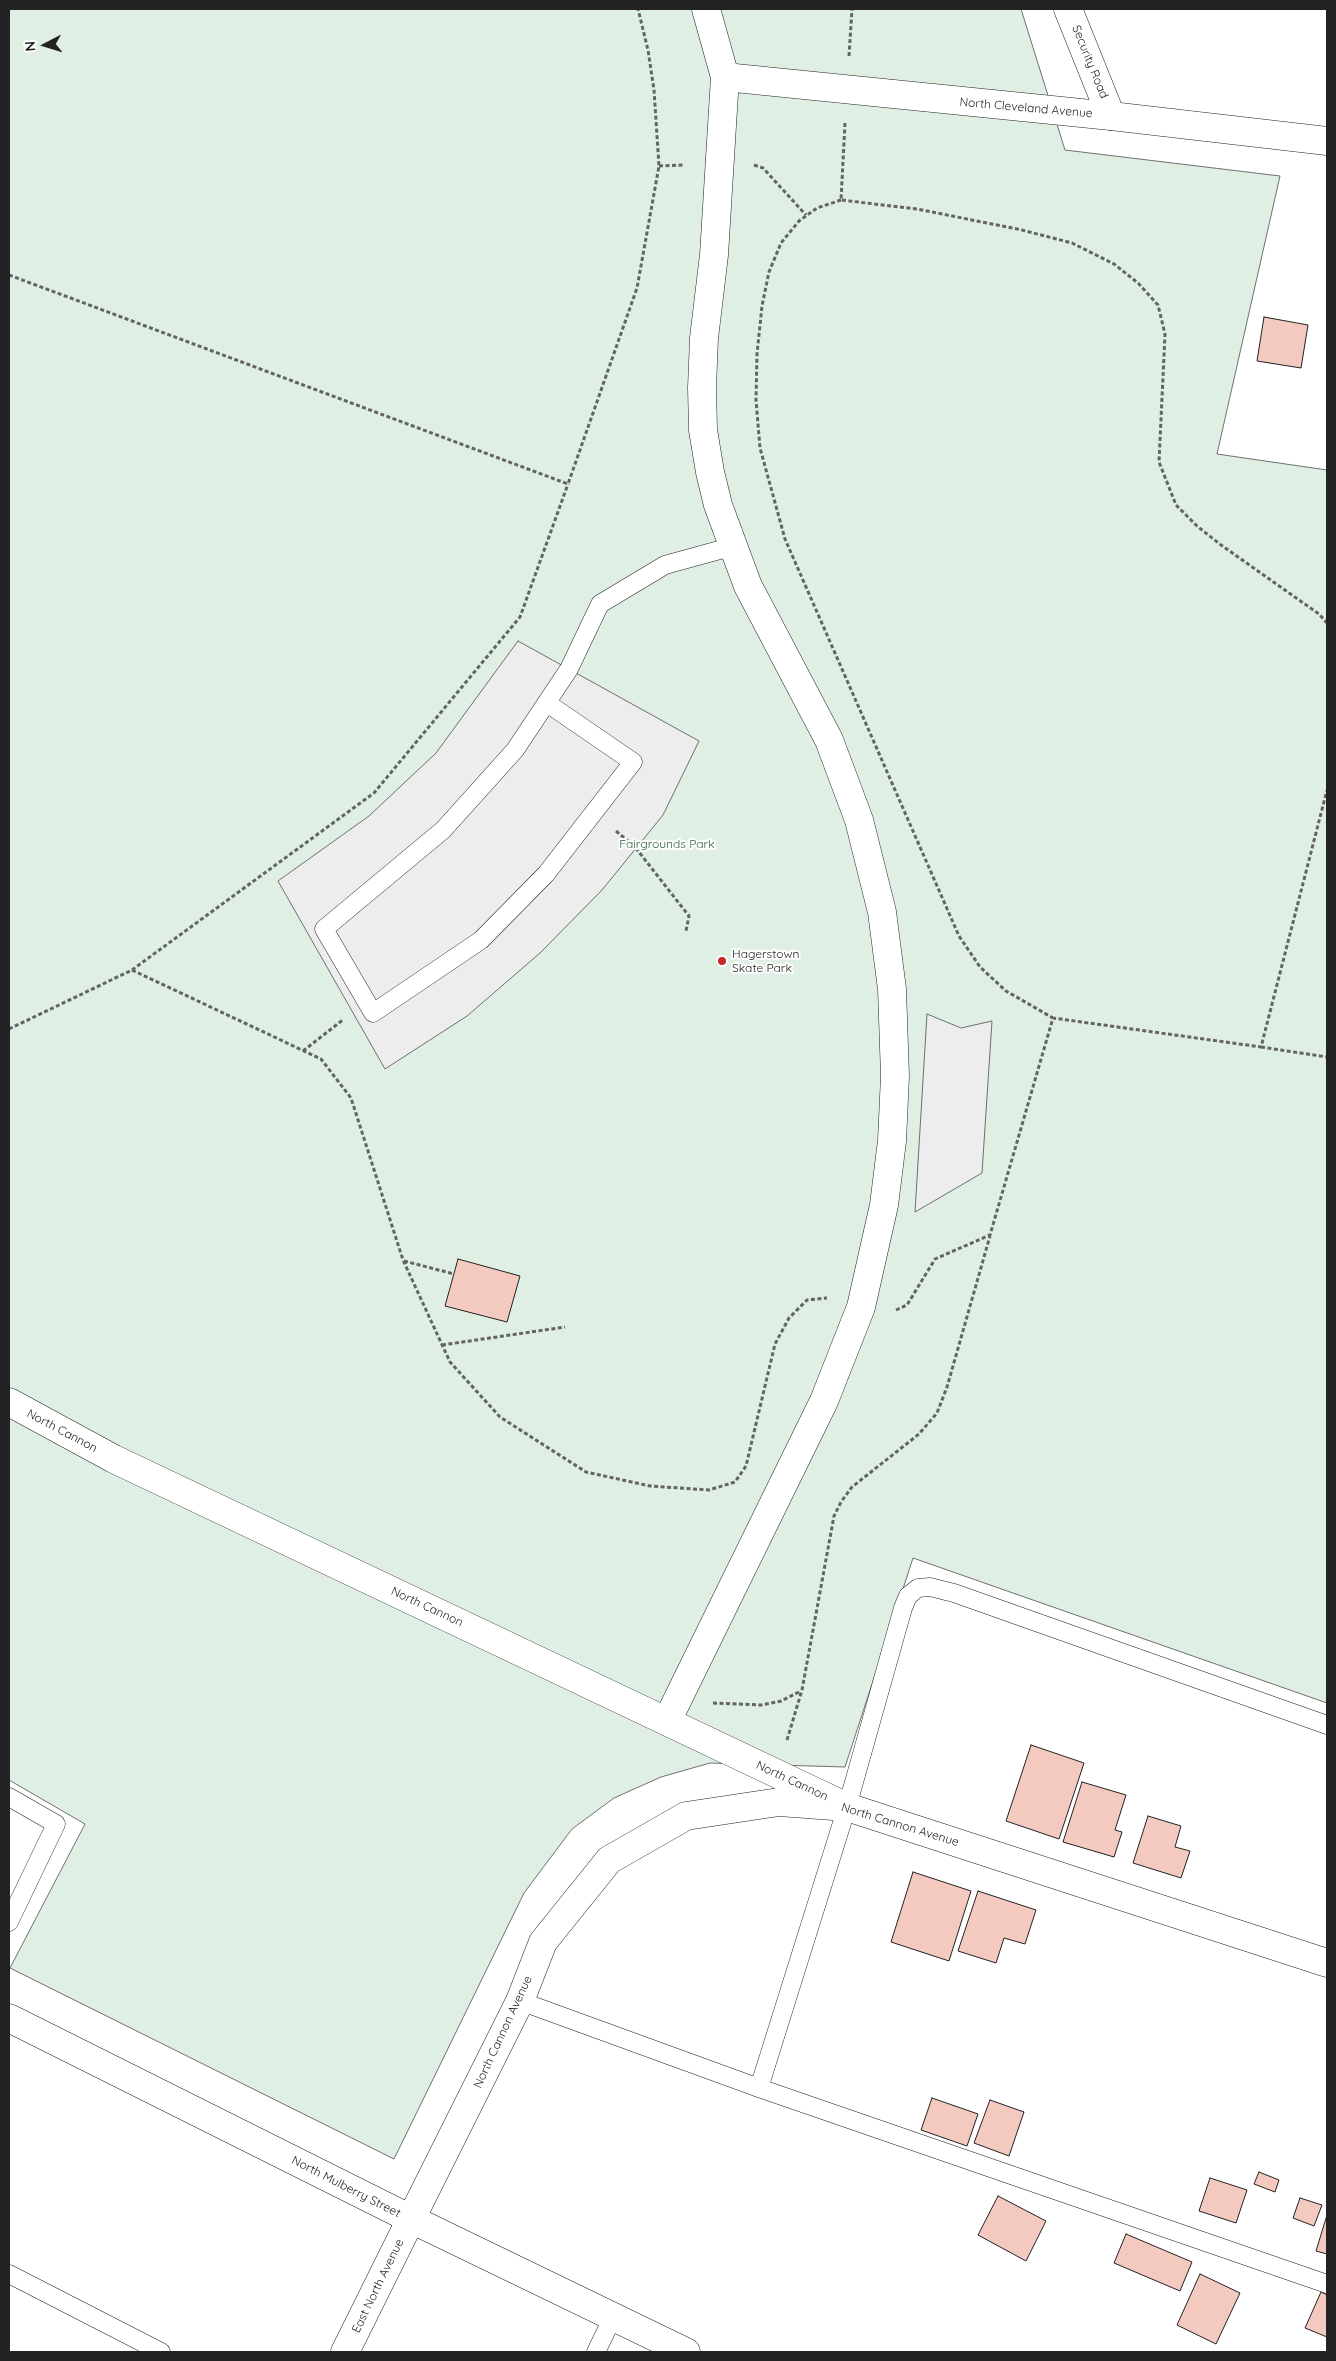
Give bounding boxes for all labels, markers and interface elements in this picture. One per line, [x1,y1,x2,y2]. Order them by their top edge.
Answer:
north arrow [20,20,70,70]
street label: Security Road [1069,23,1111,101]
text: N [21,40,39,52]
street label: North Cleveland Avenue [959,95,1093,121]
park label: Fairgrounds Park [619,837,715,851]
place label: Hagerstown Skate Park [732,947,799,975]
marker: Hagerstown Skate Park [716,955,728,967]
street label: North Cannon [24,1406,100,1456]
street label: North Cannon [389,1584,465,1630]
street label: North Cannon [754,1758,830,1804]
street label: North Cannon Avenue [839,1800,961,1850]
street label: North Cannon Avenue [471,1974,535,2090]
street label: North Mulberry Street [289,2153,403,2221]
street label: East North Avenue [349,2237,407,2335]

